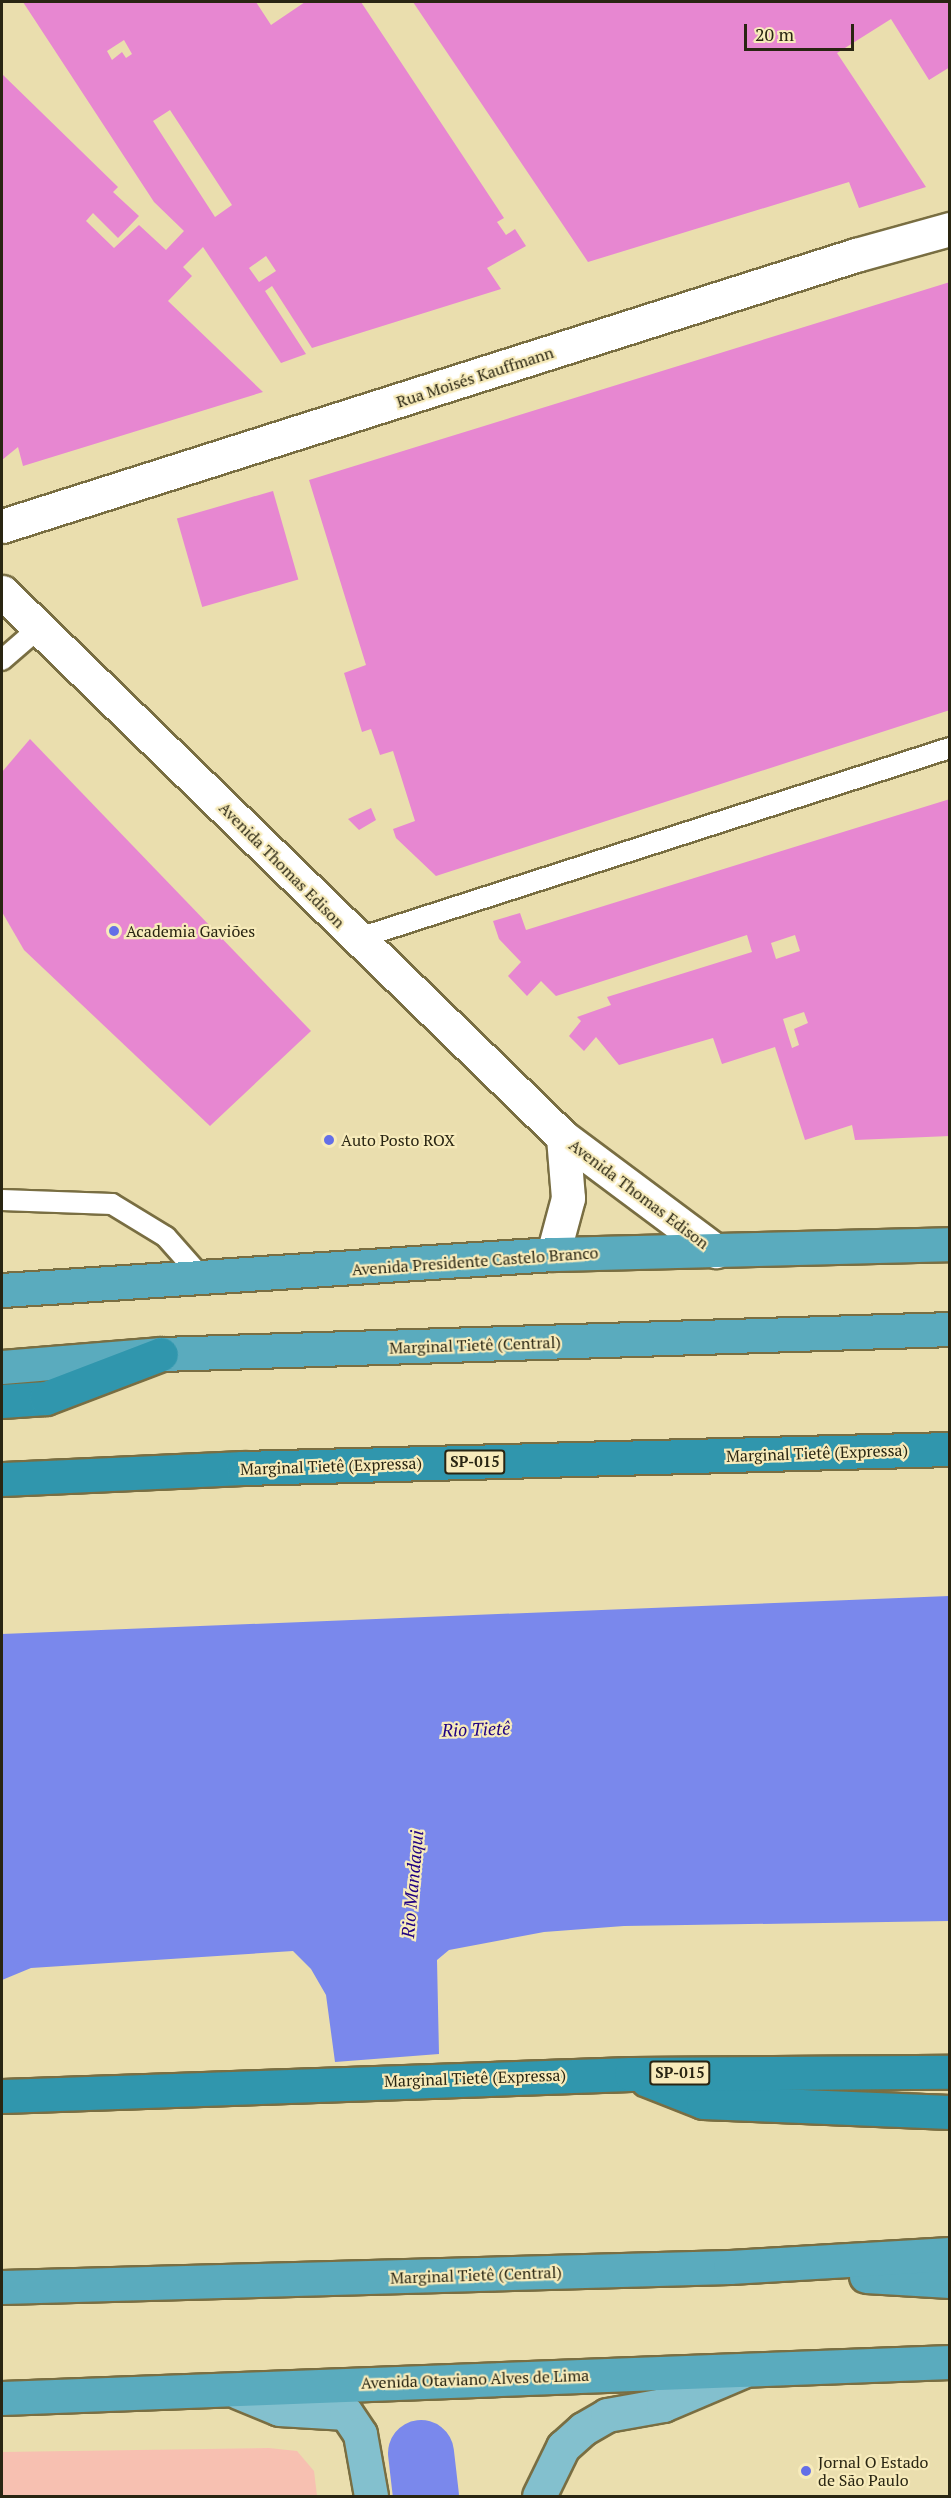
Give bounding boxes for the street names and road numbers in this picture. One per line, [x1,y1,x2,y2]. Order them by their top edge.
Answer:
street label: Rua Moisés Kauffmann [394,343,556,411]
street label: Avenida Thomas Edison [215,798,349,932]
street label: Avenida Thomas Edison [565,1135,713,1253]
street label: Avenida Presidente Castelo Branco [351,1243,599,1279]
street label: Marginal Tietê (Central) [389,1332,561,1358]
street label: Marginal Tietê (Expressa) [726,1440,908,1466]
road number: SP-015 [444,1450,506,1474]
street label: Marginal Tietê (Expressa) [240,1453,422,1479]
road number: SP-015 [648,2061,712,2085]
street label: Marginal Tietê (Expressa) [384,2065,566,2091]
street label: Marginal Tietê (Central) [390,2262,562,2288]
street label: Avenida Otaviano Alves de Lima [360,2365,590,2393]

